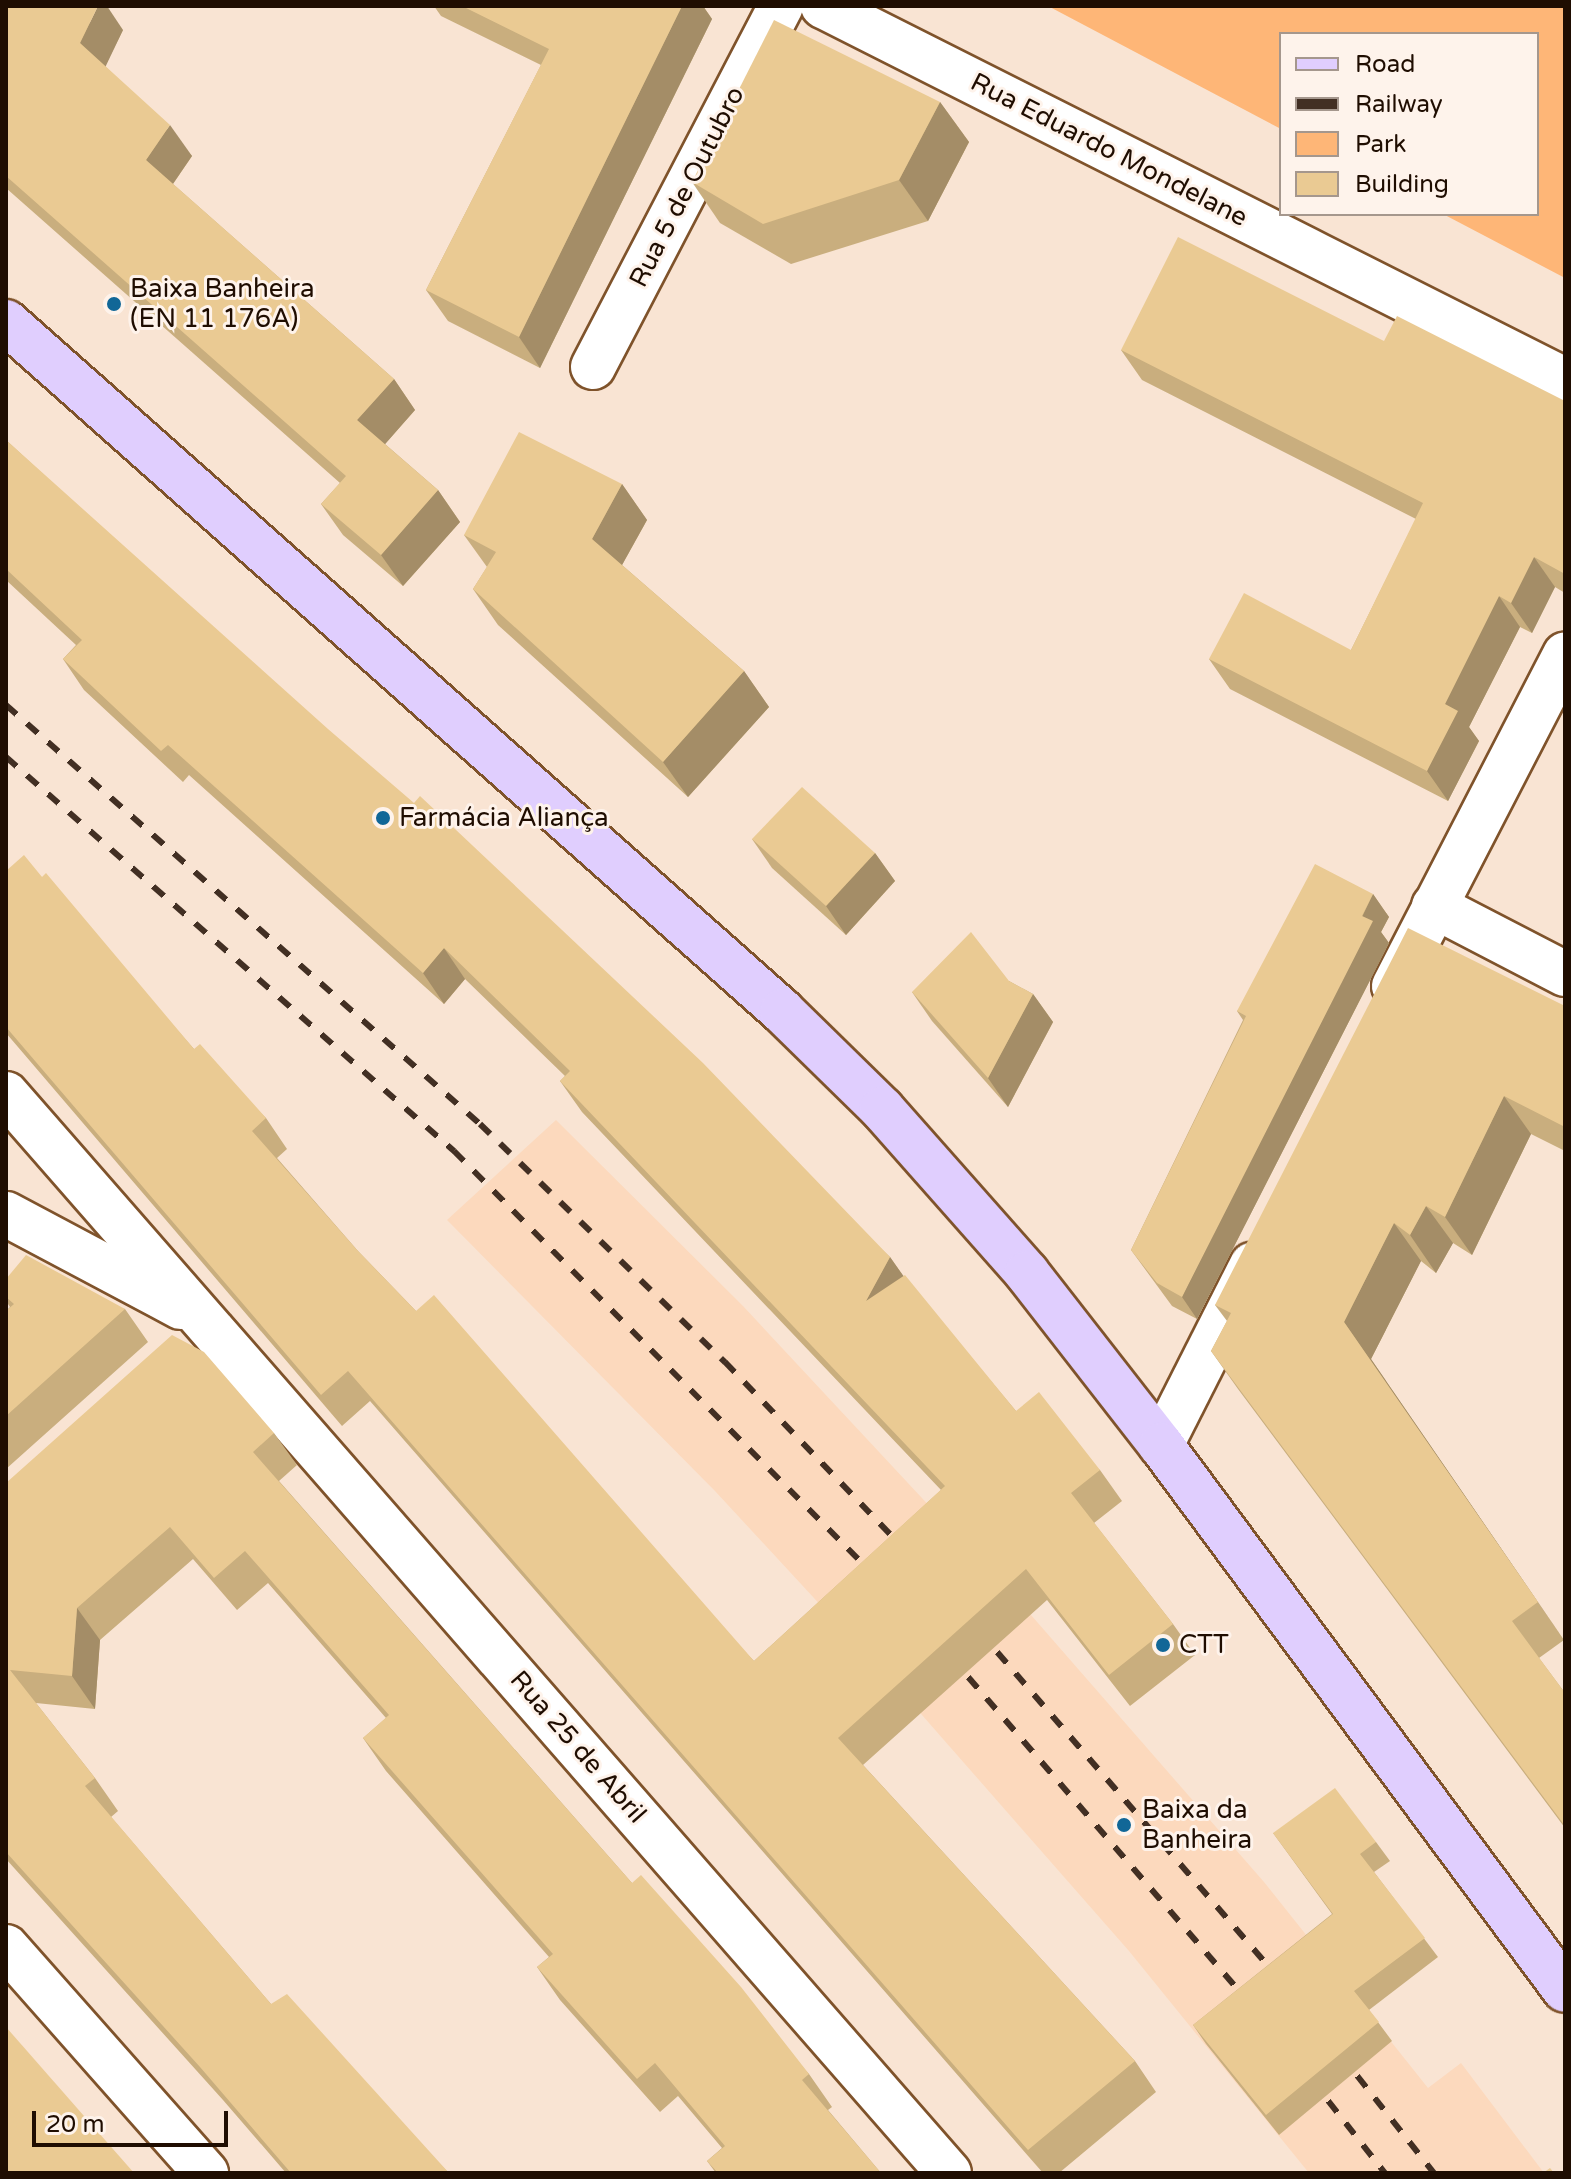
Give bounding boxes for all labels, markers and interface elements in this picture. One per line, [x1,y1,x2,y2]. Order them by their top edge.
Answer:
legend [1279,32,1539,216]
text: Road [1355,50,1415,79]
street label: Rua Eduardo Mondelane [965,67,1253,233]
street label: Rua 5 de Outubro [623,81,751,293]
text: Railway [1355,90,1443,119]
text: Park [1355,130,1406,159]
text: Building [1355,170,1449,199]
place label: Baixa Banheira (EN 11 176A) [130,273,315,334]
marker: Baixa Banheira (EN 11 176A) [105,295,123,313]
place label: Farmácia Aliança [399,802,609,834]
marker: Farmácia Aliança [374,809,392,827]
place label: CTT [1179,1629,1229,1661]
marker: CTT [1154,1636,1172,1654]
street label: Rua 25 de Abril [503,1664,653,1830]
place label: Baixa da Banheira [1142,1794,1252,1856]
marker: Baixa da Banheira [1113,1814,1135,1836]
scale bar [36,2095,232,2145]
text: 20 m [46,2110,104,2139]

